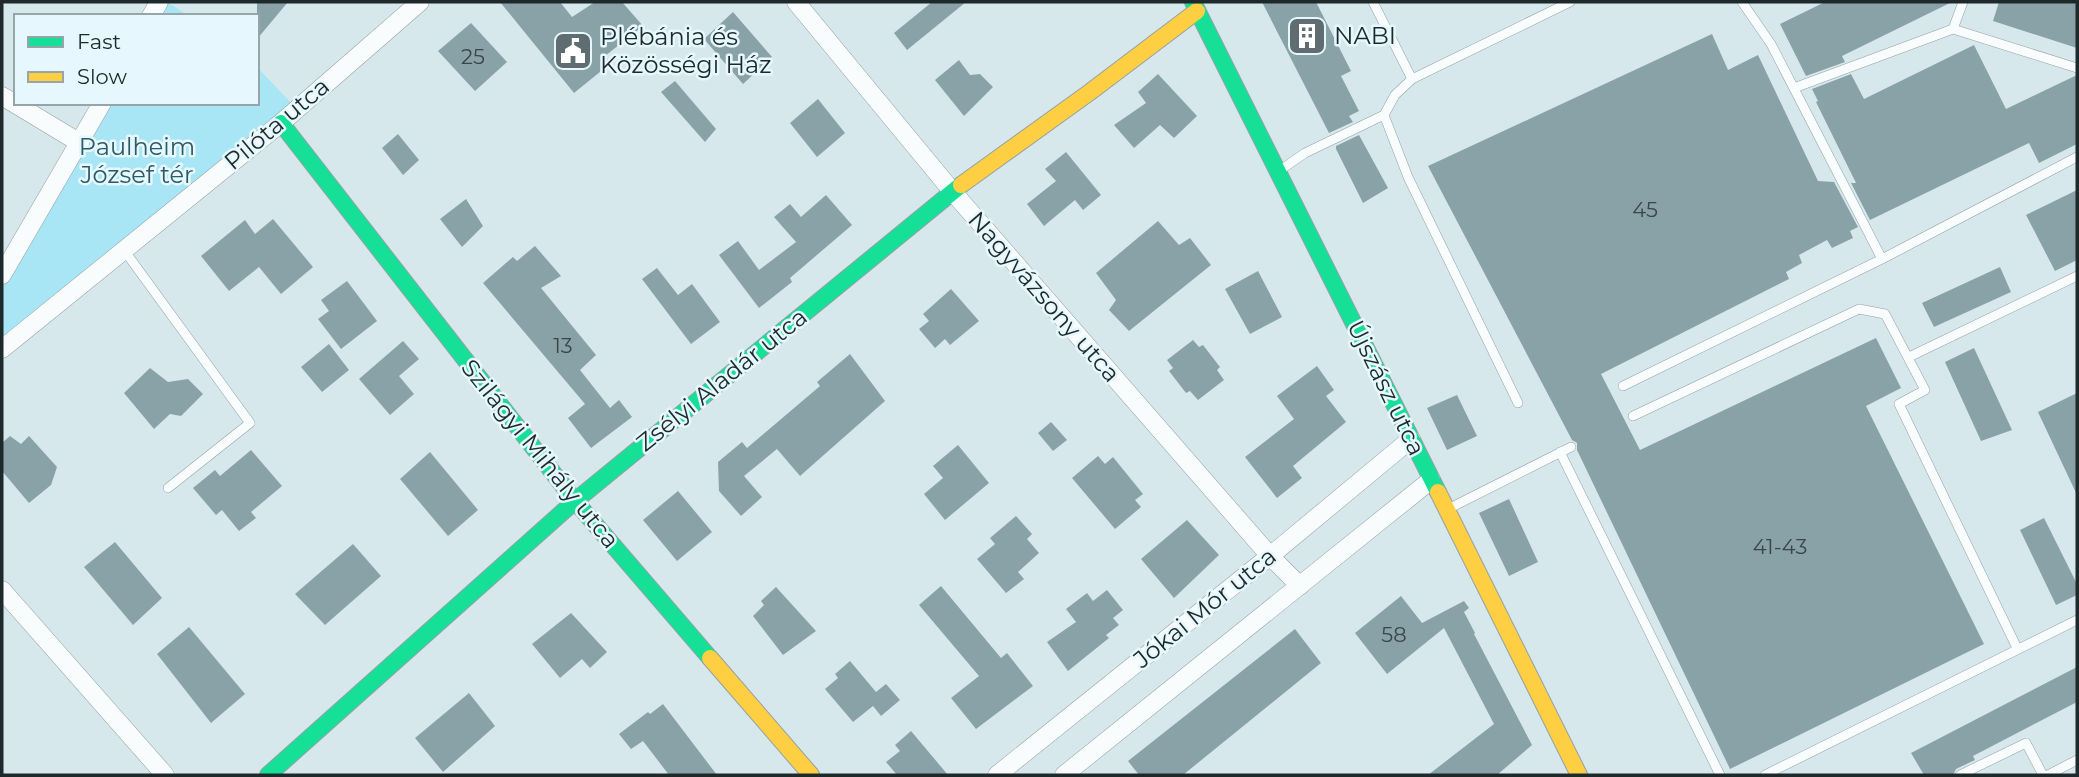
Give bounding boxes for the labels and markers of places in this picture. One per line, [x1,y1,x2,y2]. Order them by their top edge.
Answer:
building icon: NABI [1286,15,1328,57]
place label: NABI [1334,21,1396,50]
place label: Plébánia és Közösségi Ház [600,22,771,79]
public building icon: Plébánia és Közösségi Ház [552,30,594,72]

